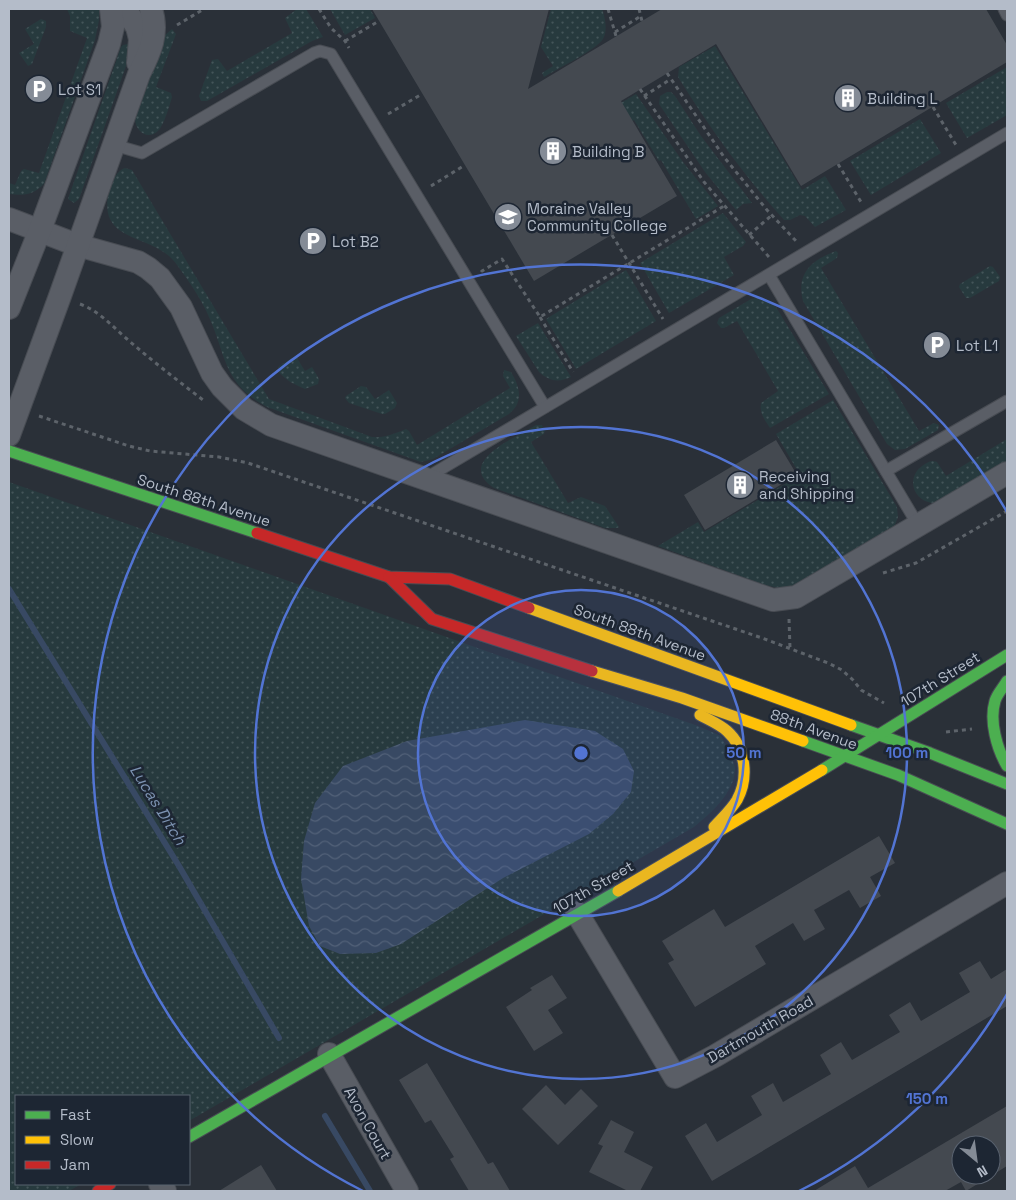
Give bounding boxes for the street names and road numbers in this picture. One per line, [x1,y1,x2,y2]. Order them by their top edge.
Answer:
street label: South 88th Avenue [135,469,273,531]
street label: South 88th Avenue [571,599,709,665]
street label: 107th Street [897,647,983,711]
street label: 88th Avenue [768,704,860,754]
street label: 107th Street [549,856,637,918]
street label: Dartmouth Road [704,991,816,1067]
street label: Avon Court [340,1083,396,1163]

